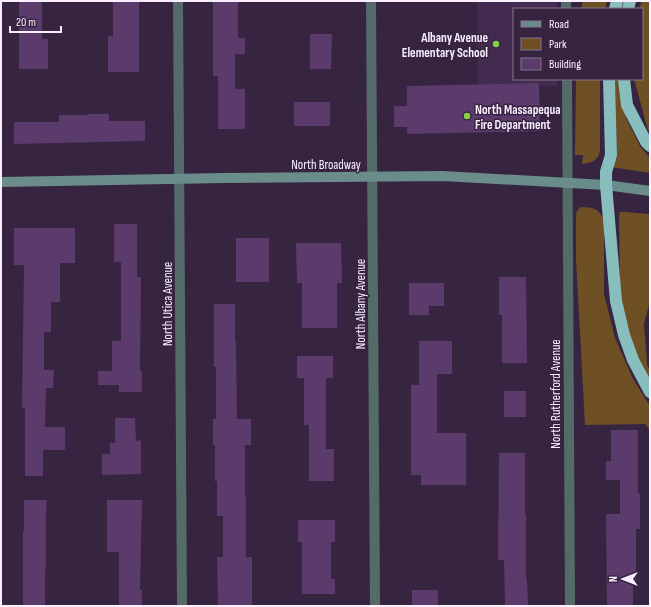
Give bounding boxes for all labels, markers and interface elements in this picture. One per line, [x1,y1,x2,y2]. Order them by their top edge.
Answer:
scale bar [10,8,61,34]
legend [513,8,643,80]
text: 20 m [16,15,36,30]
text: Road [549,17,569,32]
place label: Albany Avenue Elementary School [402,30,488,61]
text: Park [549,37,567,52]
marker: Albany Avenue Elementary School [491,39,501,49]
text: Building [549,57,581,72]
place label: North Massapequa Fire Department [475,102,561,133]
marker: North Massapequa Fire Department [462,111,472,121]
street label: North Broadway [291,157,361,173]
street label: North Albany Avenue [353,259,369,349]
street label: North Utica Avenue [160,262,176,346]
street label: North Rutherford Avenue [548,339,564,449]
north arrow [603,559,643,599]
text: N [607,576,620,582]

